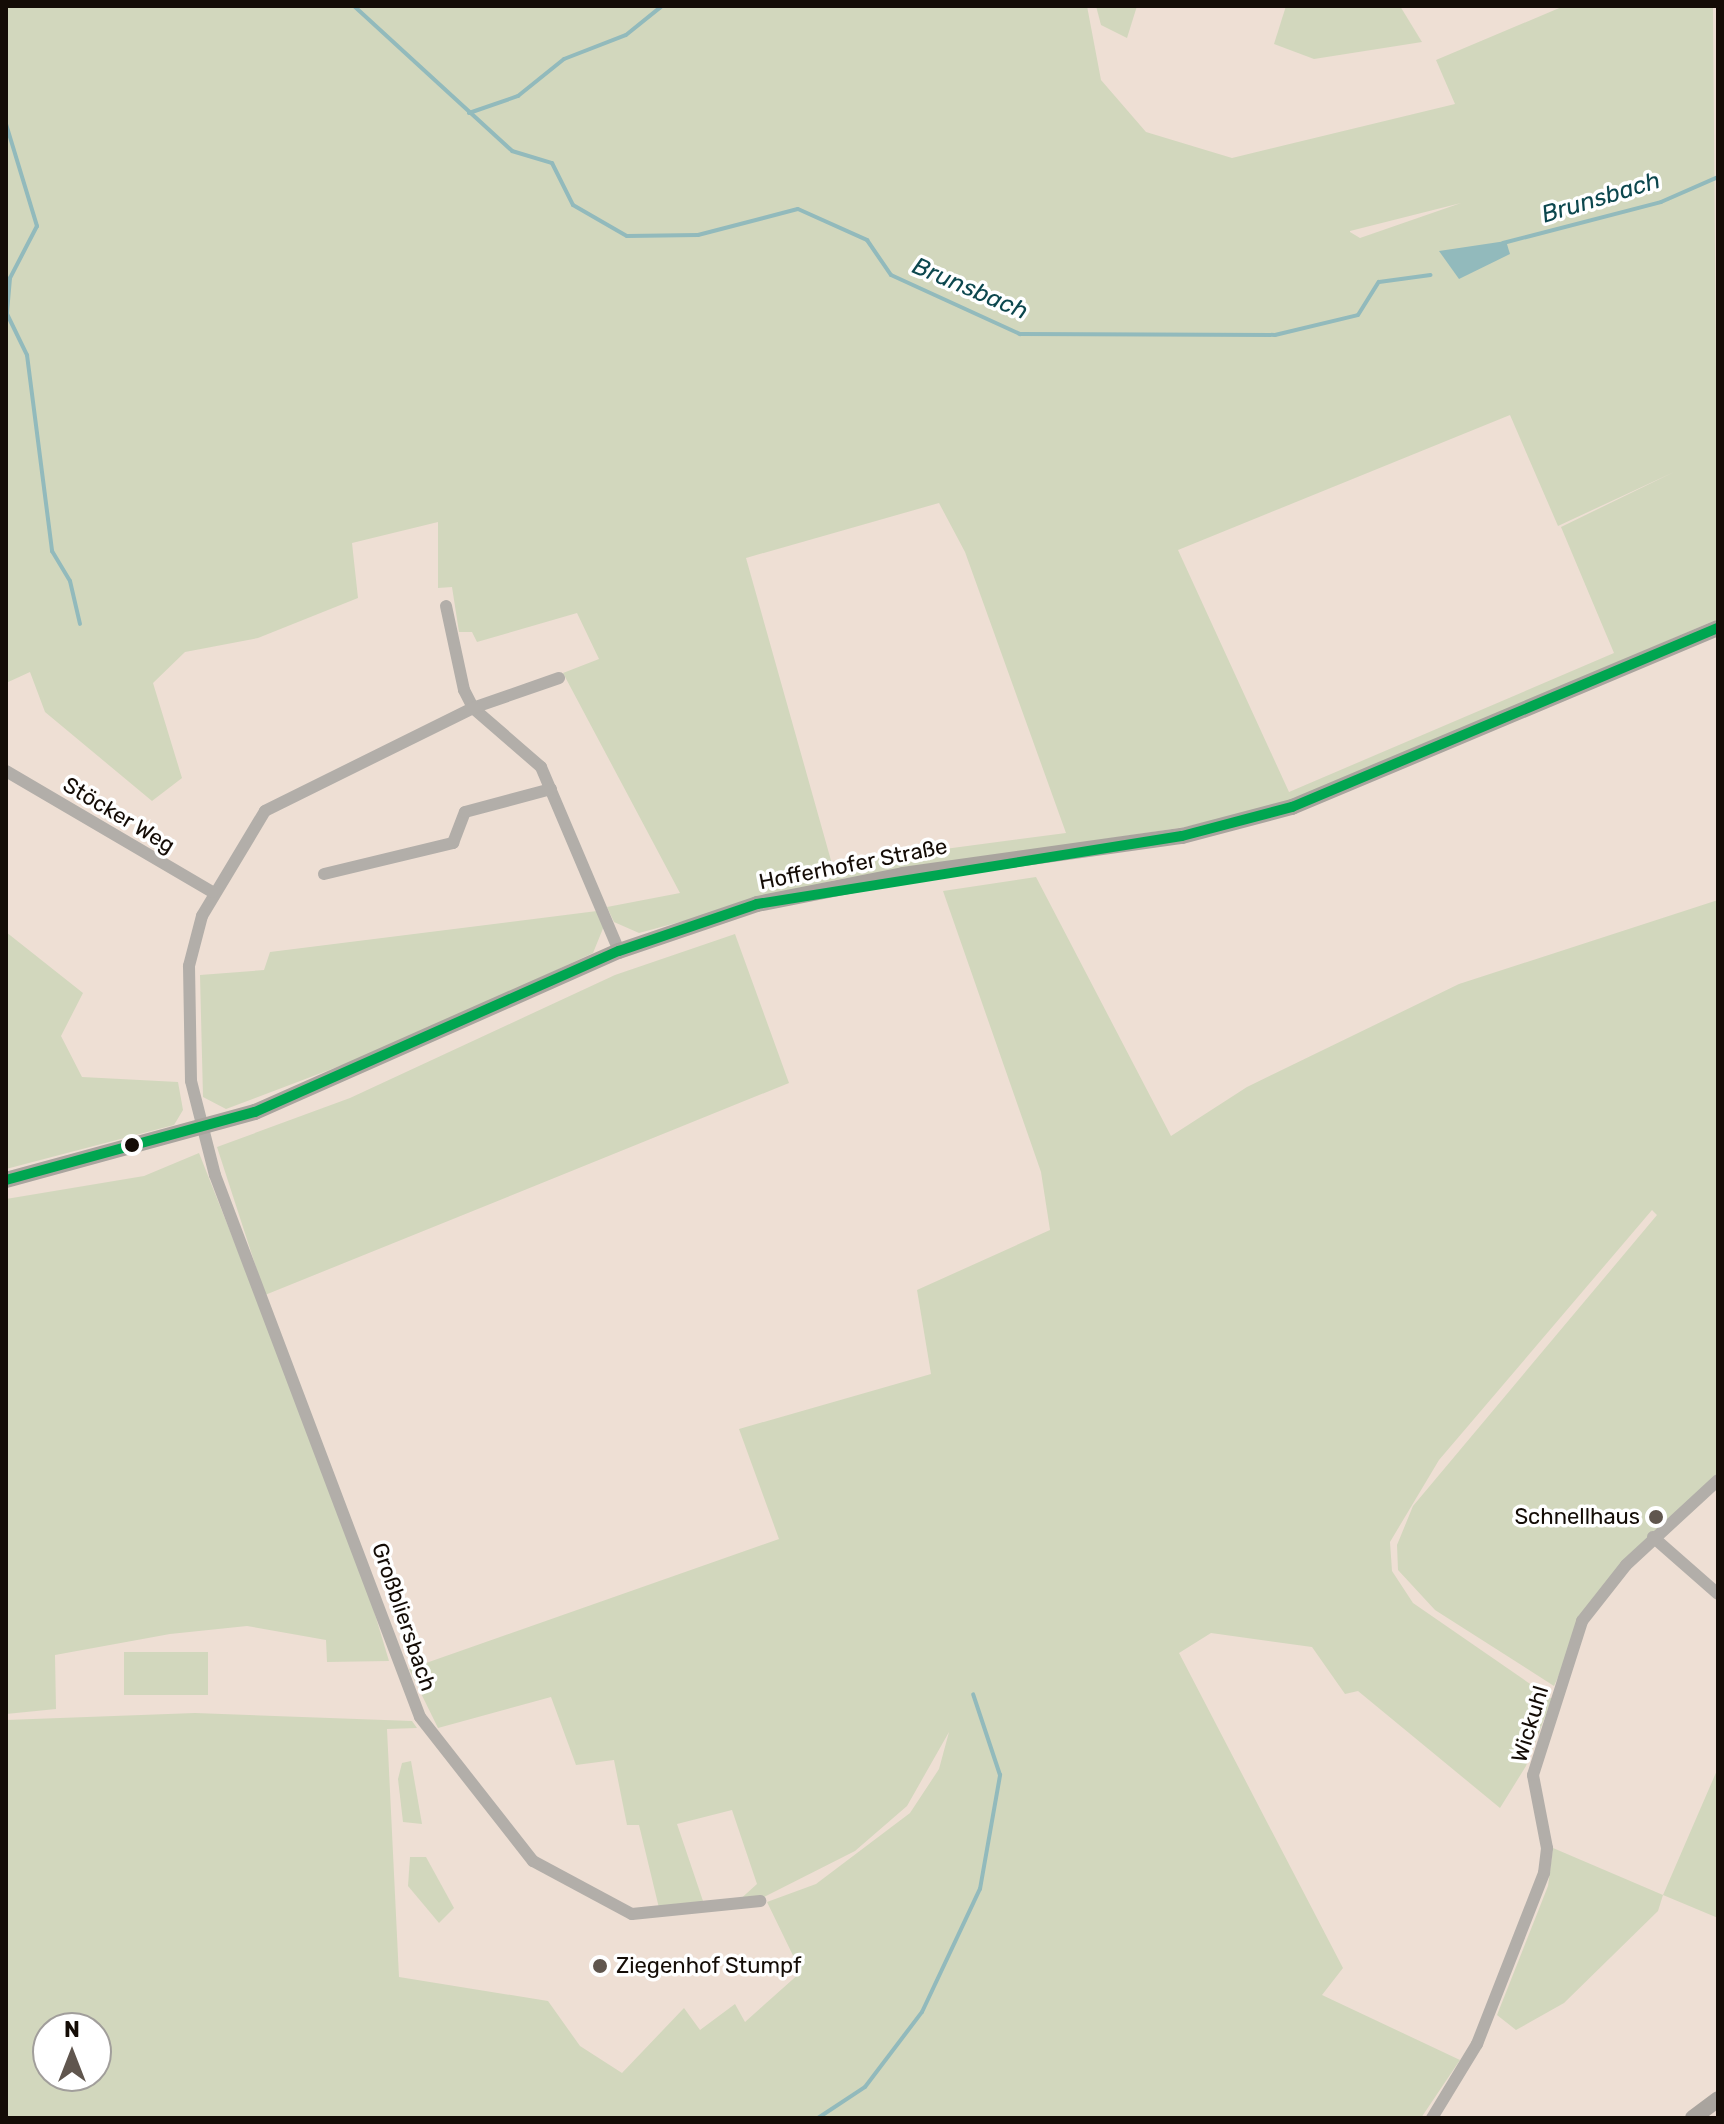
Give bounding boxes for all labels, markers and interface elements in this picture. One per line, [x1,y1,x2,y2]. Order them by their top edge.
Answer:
water label: Brunsbach [1538,166,1664,230]
water label: Brunsbach [908,252,1032,326]
street label: Stöcker Weg [58,771,180,859]
street label: Hofferhofer Straße [756,833,950,895]
unlabelled marker [124,1137,140,1153]
place label: Schnellhaus [1514,1504,1640,1530]
marker: Schnellhaus [1647,1508,1665,1526]
street label: Großbliersbach [366,1539,442,1695]
street label: Wickuhl [1506,1683,1554,1765]
place label: Ziegenhof Stumpf [616,1953,802,1979]
marker: Ziegenhof Stumpf [591,1957,609,1975]
north arrow [32,2012,112,2092]
text: N [64,2016,80,2043]

